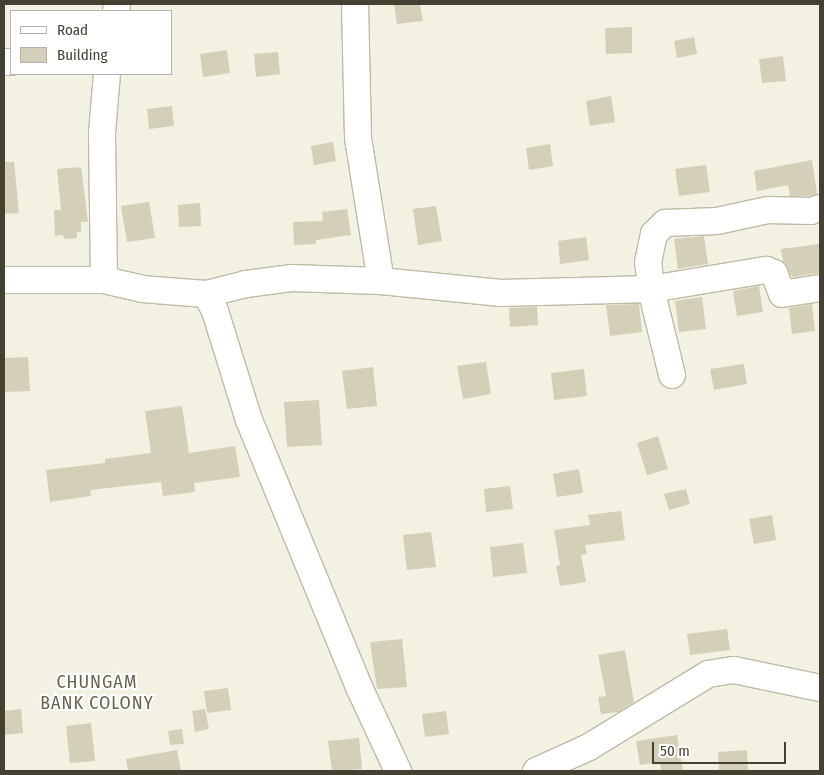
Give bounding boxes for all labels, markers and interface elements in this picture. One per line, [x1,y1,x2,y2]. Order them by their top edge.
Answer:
legend [10,10,172,75]
text: Road [57,21,88,39]
text: Building [57,46,108,64]
district label: CHUNGAM BANK COLONY [39,672,155,714]
scale bar [654,732,788,764]
text: 50 m [660,742,690,760]

